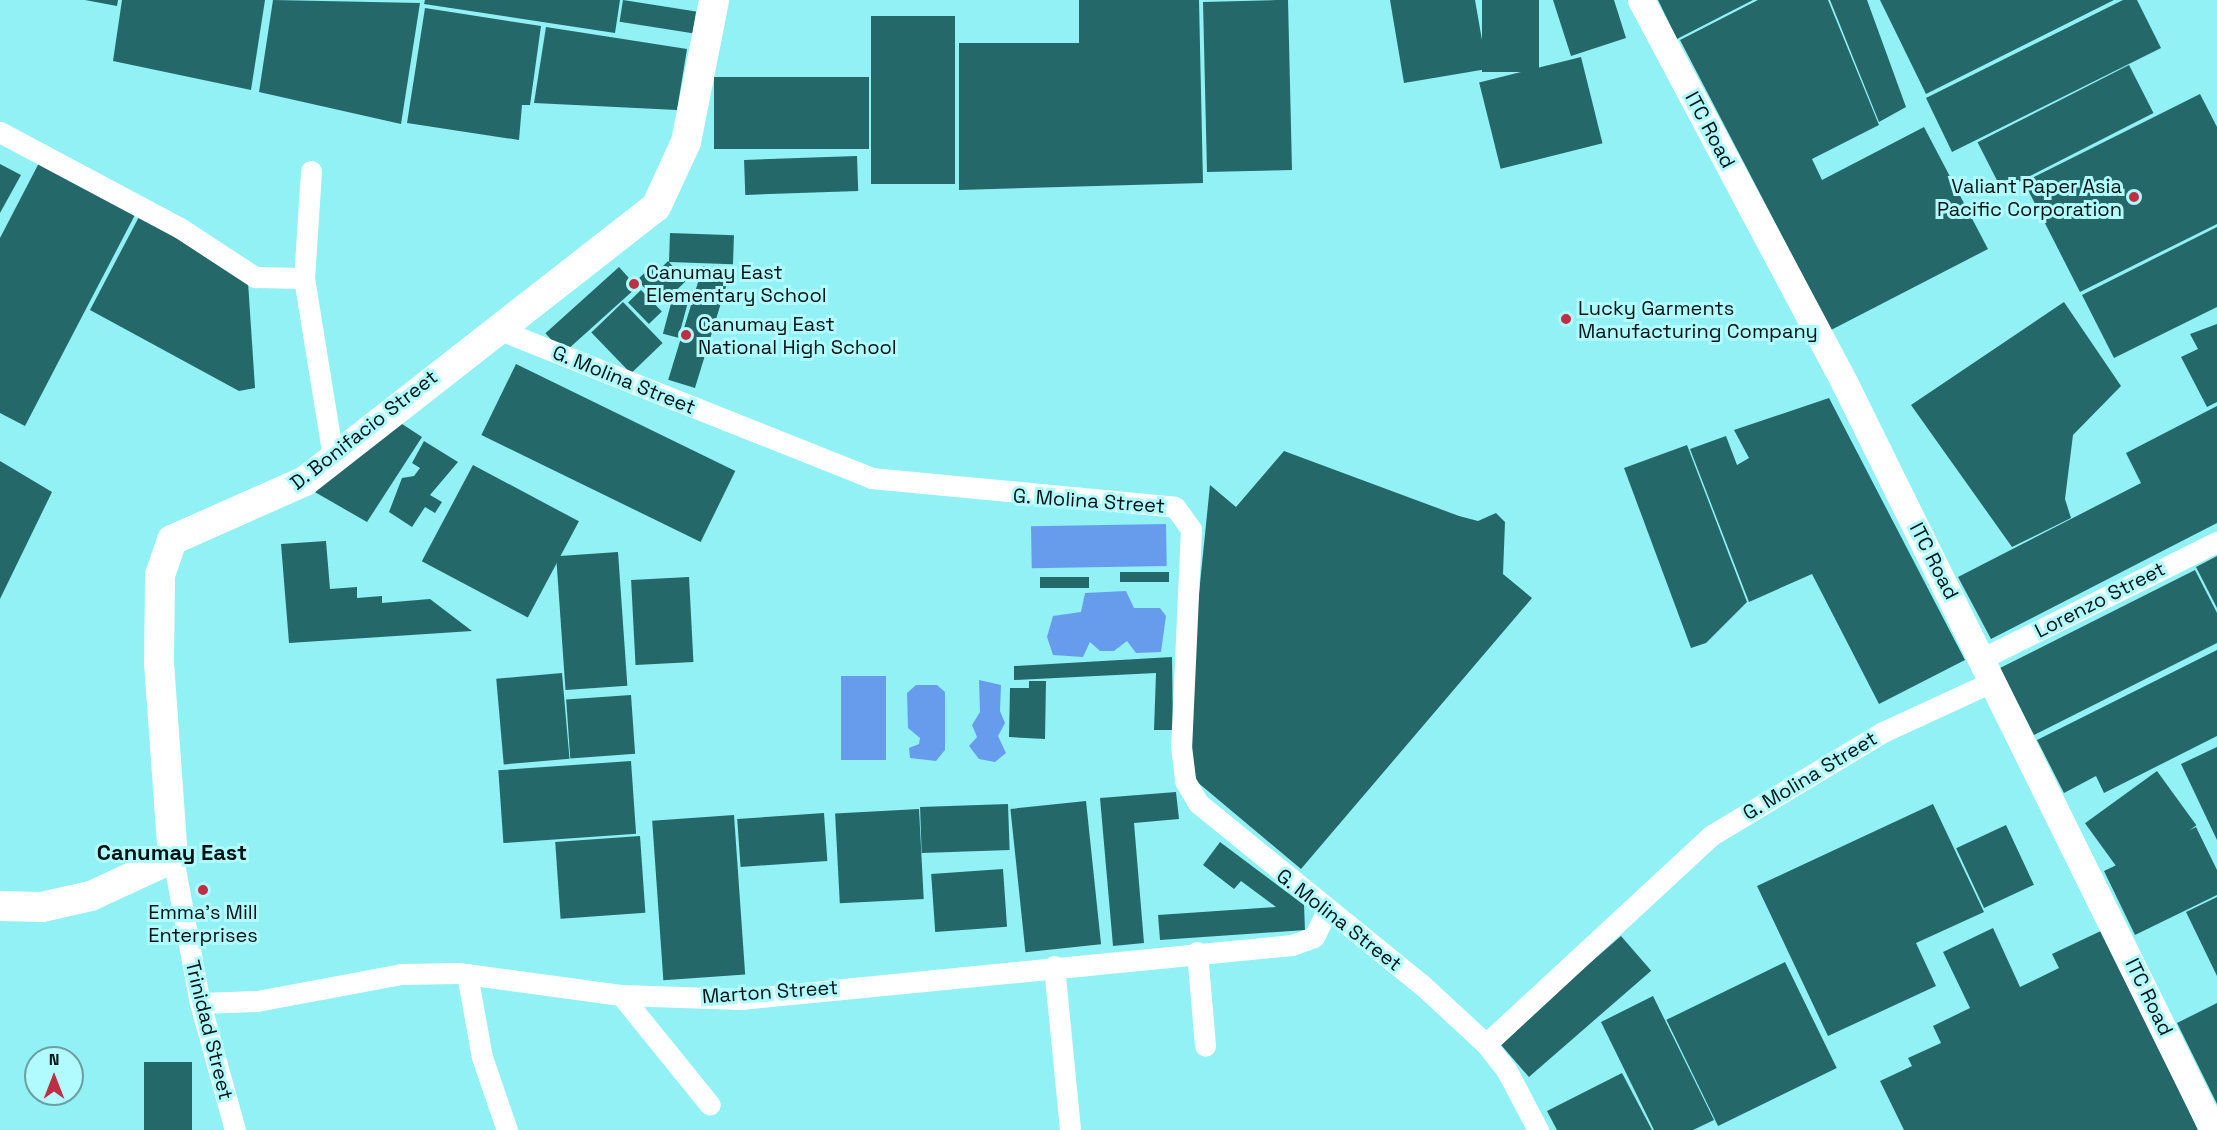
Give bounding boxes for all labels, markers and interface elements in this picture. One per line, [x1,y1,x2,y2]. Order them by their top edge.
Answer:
street label: ITC Road [1680,88,1740,172]
place label: Valiant Paper Asia Pacific Corporation [1937,174,2122,221]
marker: Valiant Paper Asia Pacific Corporation [2127,190,2141,204]
place label: Canumay East Elementary School [646,260,827,307]
marker: Canumay East Elementary School [627,277,641,291]
place label: Lucky Garments Manufacturing Company [1578,296,1818,343]
place label: Canumay East National High School [698,312,897,359]
marker: Lucky Garments Manufacturing Company [1559,312,1573,326]
marker: Canumay East National High School [679,328,693,342]
street label: G. Molina Street [549,340,699,420]
street label: D. Bonifacio Street [285,365,443,495]
street label: G. Molina Street [1012,484,1166,518]
street label: ITC Road [1904,519,1964,603]
street label: Lorenzo Street [2031,557,2169,643]
street label: G. Molina Street [1738,726,1882,826]
district label: Canumay East [97,840,247,866]
street label: G. Molina Street [1271,863,1407,977]
marker: Emma's Mill Enterprises [196,883,210,897]
place label: Emma's Mill Enterprises [148,900,258,947]
street label: ITC Road [2120,954,2178,1040]
street label: Trinidad Street [180,958,238,1102]
street label: Marton Street [701,975,839,1009]
north arrow [24,1046,84,1106]
text: N [49,1049,59,1070]

